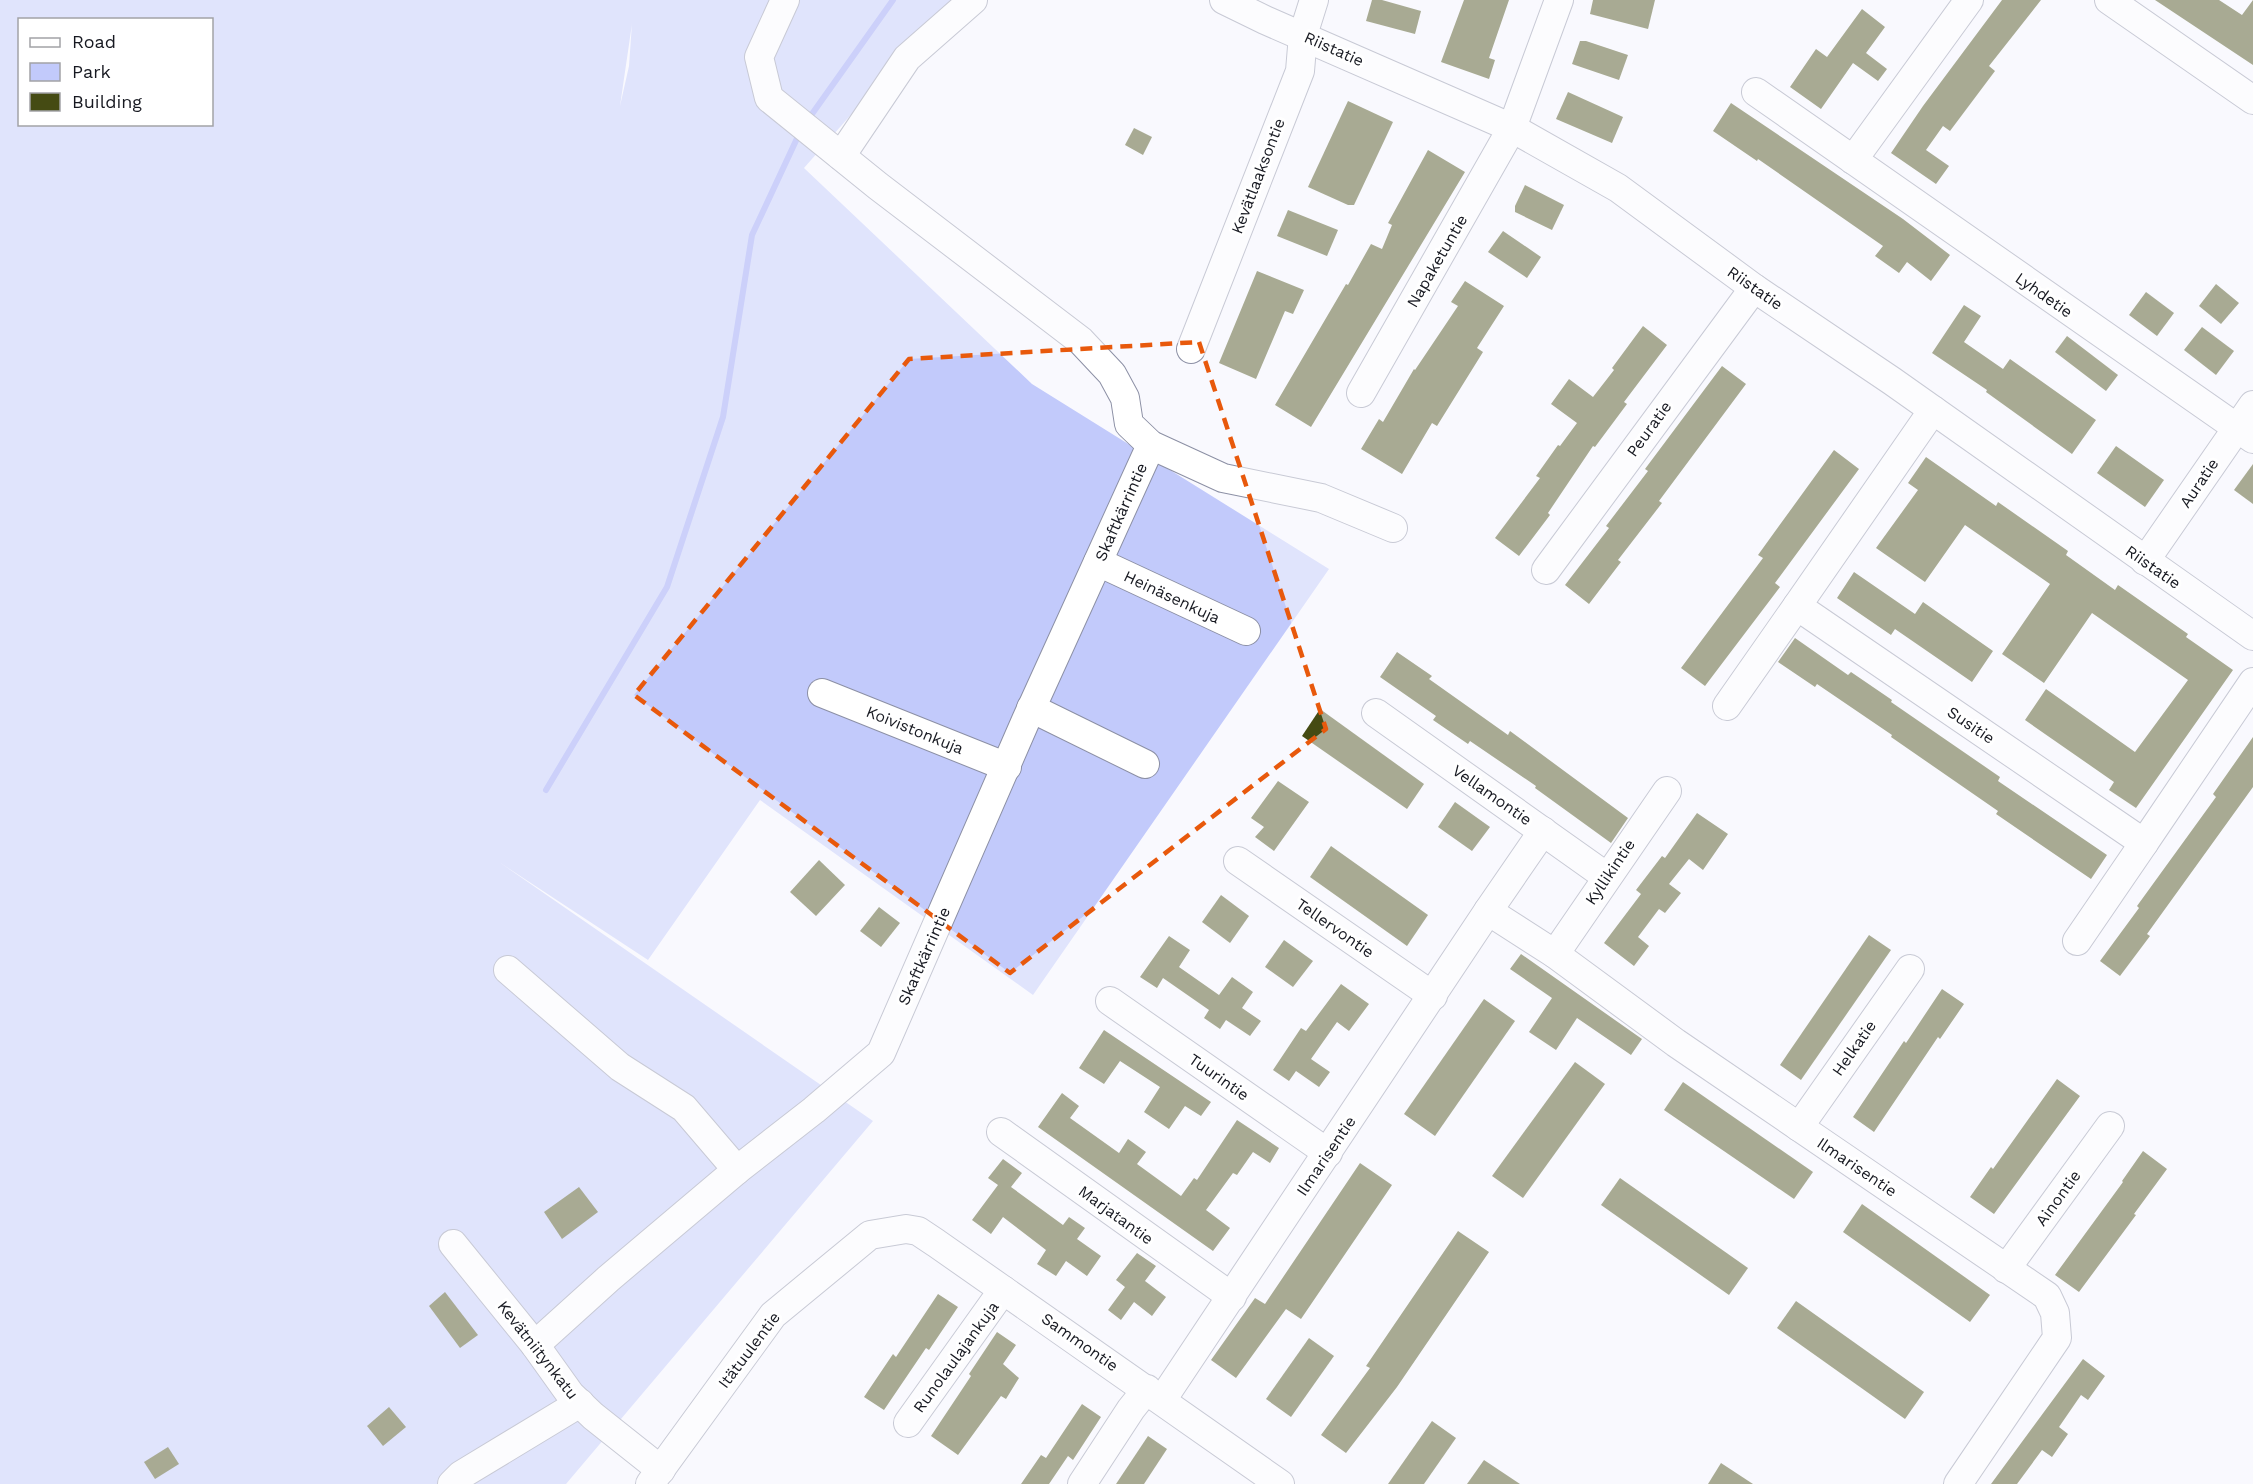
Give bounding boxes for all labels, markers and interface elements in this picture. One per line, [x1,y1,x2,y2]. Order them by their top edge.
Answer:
legend [18,18,213,126]
street label: Riistatie [1301,27,1367,71]
text: Road [72,31,116,52]
text: Park [72,61,111,82]
text: Building [72,91,142,112]
street label: Kevätlaaksontie [1227,116,1289,236]
street label: Napaketuntie [1403,211,1471,311]
street label: Riistatie [1724,262,1786,314]
street label: Lyhdetie [2012,268,2076,322]
street label: Peuratie [1623,398,1675,460]
street label: Auratie [2176,455,2222,511]
street label: Skaftkärrintie [1091,460,1151,564]
street label: Riistatie [2122,541,2184,593]
street label: Heinäsenkuja [1121,566,1223,628]
street label: Koivistonkuja [864,702,966,758]
street label: Susitie [1944,702,1998,748]
street label: Vellamontie [1449,761,1535,829]
street label: Kyllikintie [1581,835,1639,909]
street label: Tellervontie [1292,894,1378,962]
street label: Skaftkärrintie [894,904,954,1008]
street label: Helkatie [1828,1017,1880,1079]
street label: Tuurintie [1185,1049,1253,1105]
street label: Ilmarisentie [1292,1112,1360,1200]
street label: Ilmarisentie [1813,1133,1901,1201]
street label: Ainontie [2031,1166,2085,1230]
street label: Marjatantie [1075,1181,1157,1249]
street label: Kevätniitynkatu [494,1297,582,1403]
street label: Runolaulajankuja [909,1298,1003,1416]
street label: Itätuulentie [714,1308,784,1392]
street label: Sammontie [1038,1309,1122,1375]

